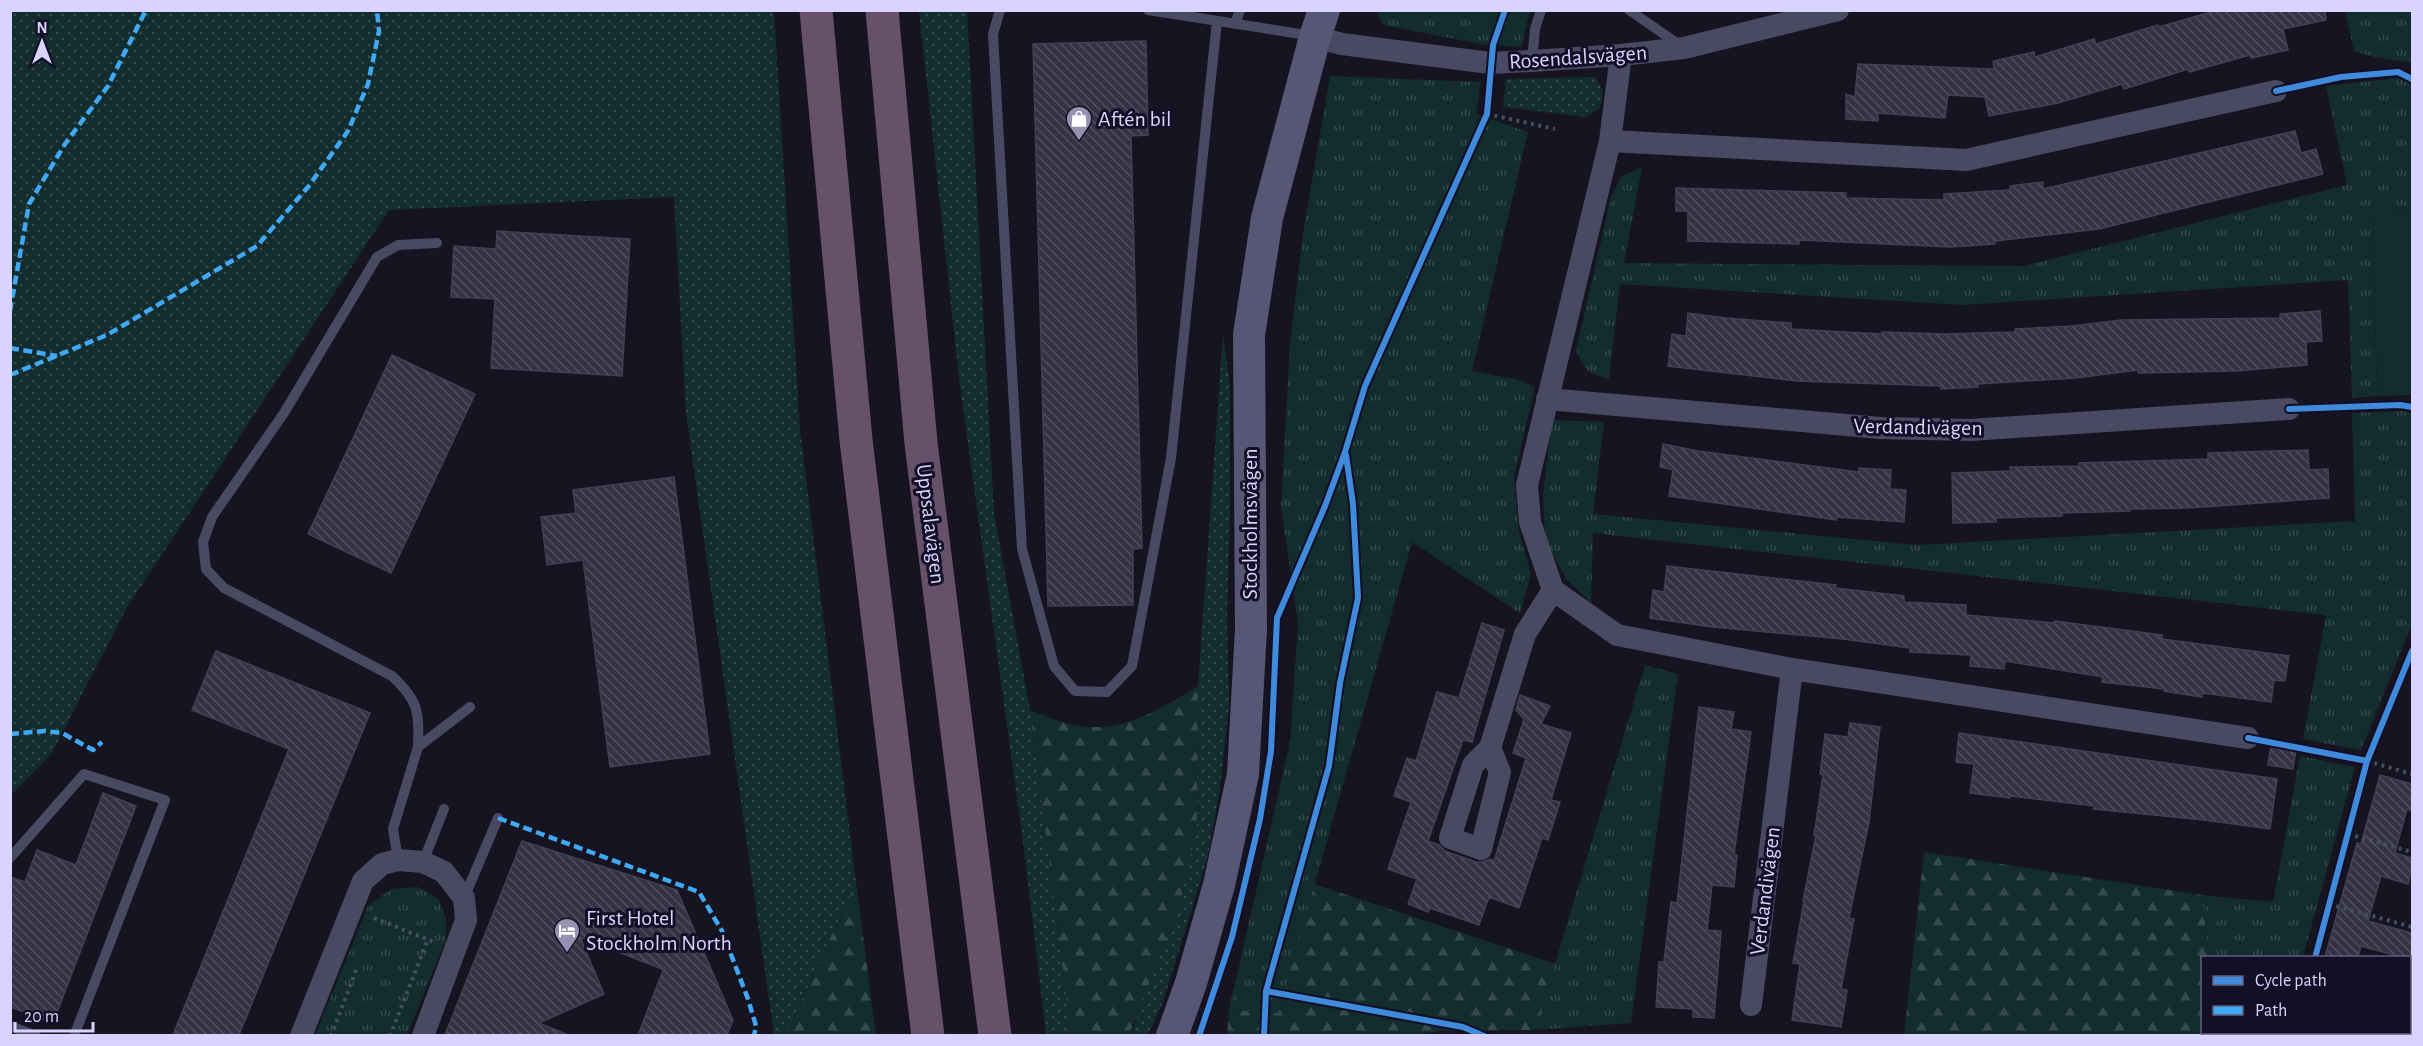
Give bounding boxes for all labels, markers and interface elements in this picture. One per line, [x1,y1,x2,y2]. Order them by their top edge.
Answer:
north arrow [12,12,72,72]
text: N [36,20,48,36]
street label: Rosendalsvägen [1508,41,1648,73]
shop icon: Aftén bil [1064,104,1094,142]
place label: Aftén bil [1098,108,1171,130]
street label: Verdandivägen [1853,415,1983,439]
street label: Stockholmsvägen [1239,448,1261,600]
street label: Uppsalavägen [913,463,949,585]
street label: Verdandivägen [1746,825,1784,957]
place label: First Hotel Stockholm North [586,907,732,954]
hotel icon: First Hotel Stockholm North [552,916,582,954]
legend [2201,956,2411,1034]
text: Cycle path [2255,972,2327,990]
scale bar [15,995,93,1033]
text: Path [2255,1002,2287,1020]
text: 20 m [24,1008,59,1026]

